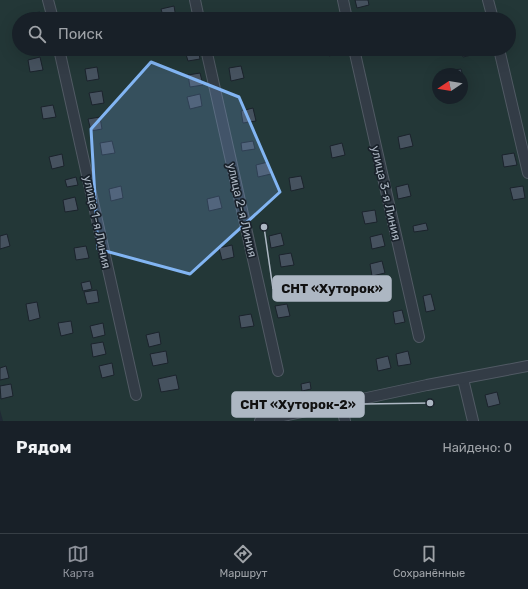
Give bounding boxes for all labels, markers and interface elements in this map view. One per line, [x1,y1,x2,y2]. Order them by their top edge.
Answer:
search box [12,12,516,56]
icon: search [26,23,48,45]
text: Поиск [58,25,103,43]
north arrow [432,68,468,104]
street label: улица 3-я Линия [368,144,404,242]
street label: улица 2-я Линия [224,161,260,259]
street label: улица 1-я Линия [80,174,114,270]
callout: СНТ «Хуторок» [273,276,391,301]
text: СНТ «Хуторок» [281,281,383,296]
callout: СНТ «Хуторок-2» [232,392,364,417]
text: СНТ «Хуторок-2» [240,397,356,412]
text: Рядом [16,437,72,457]
text: Найдено: 0 [442,440,512,455]
tab: Карта [63,543,94,580]
tab: Маршрут [219,543,267,580]
tab: Сохранённые [393,543,465,580]

